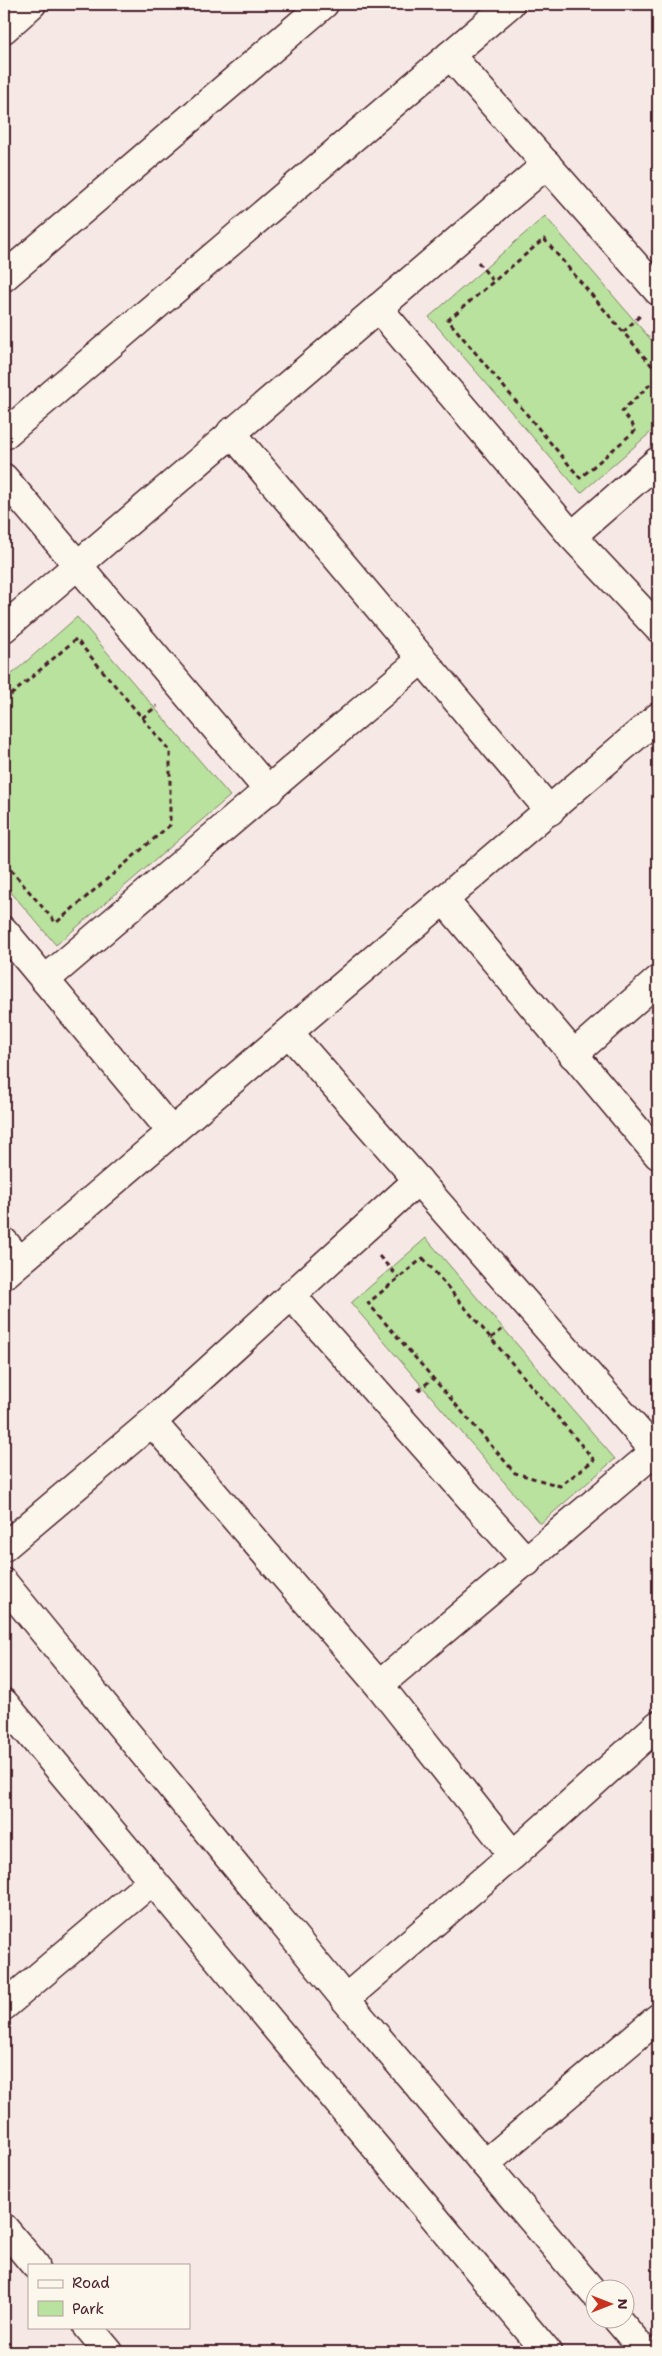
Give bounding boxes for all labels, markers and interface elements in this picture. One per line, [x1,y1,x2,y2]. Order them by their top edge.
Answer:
legend [28,2264,190,2328]
text: Road [72,2273,110,2293]
north arrow [584,2278,634,2328]
text: N [614,2298,632,2310]
text: Park [72,2299,104,2319]

